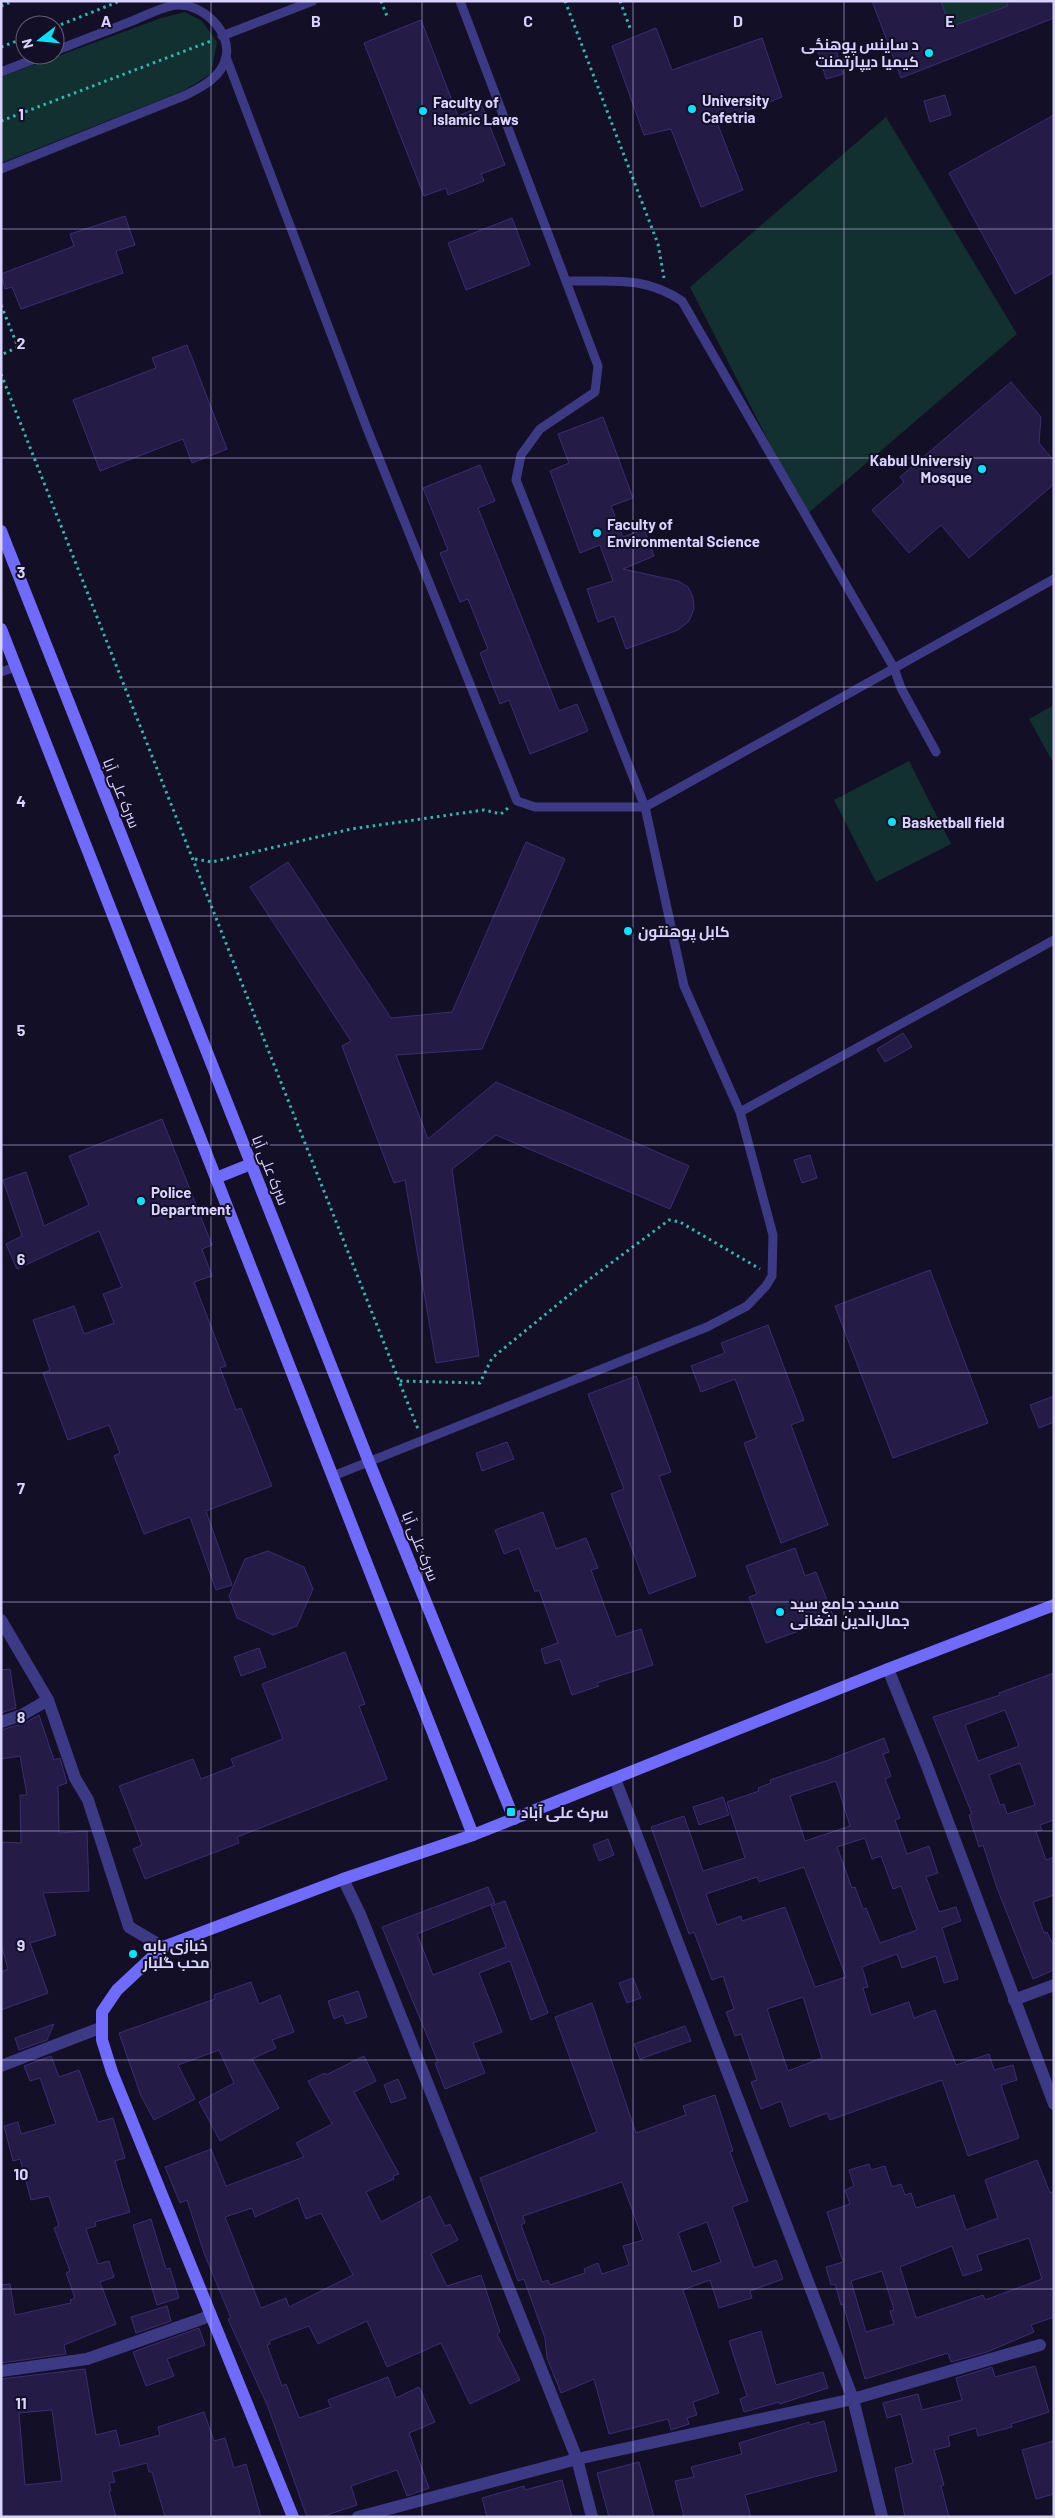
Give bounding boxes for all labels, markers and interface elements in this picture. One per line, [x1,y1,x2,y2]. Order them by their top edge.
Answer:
text: A [101,11,112,30]
text: B [311,11,321,30]
text: C [523,11,533,30]
text: D [733,11,743,30]
text: E [945,11,955,30]
north arrow [15,15,65,65]
place label: د ساینس پوهنحٔی کیمیا دیپارتمنت [801,35,919,72]
text: N [18,37,36,51]
marker: د ساینس پوهنحٔی کیمیا دیپارتمنت [923,47,935,59]
place label: University Cafetria [702,91,770,126]
place label: Faculty of Islamic Laws [433,93,519,128]
marker: University Cafetria [686,103,698,115]
text: 1 [18,104,24,123]
marker: Faculty of Islamic Laws [417,105,429,117]
text: 2 [17,333,26,352]
place label: Kabul Universiy Mosque [870,451,972,486]
marker: Kabul Universiy Mosque [976,463,988,475]
place label: Faculty of Environmental Science [607,515,760,550]
marker: Faculty of Environmental Science [591,527,603,539]
text: 3 [17,562,25,581]
street label: سرک علی آبا [98,755,144,831]
text: 4 [16,791,26,810]
place label: Basketball field [902,813,1004,831]
marker: Basketball field [886,816,898,828]
place label: کابل پوهنتون [638,922,730,943]
marker: کابل پوهنتون [622,925,634,937]
text: 5 [17,1020,26,1039]
street label: سرک علی آبا [247,1132,293,1208]
place label: Police Department [151,1183,231,1218]
marker: Police Department [135,1195,147,1207]
text: 6 [17,1249,26,1268]
text: 7 [17,1478,25,1497]
street label: سرک علی آبا [397,1508,443,1584]
place label: مسجد جامع سید جمال‌الدین افغانی [790,1594,910,1630]
marker: مسجد جامع سید جمال‌الدین افغانی [774,1606,786,1618]
text: 8 [17,1707,26,1726]
place label: سرک علی آباد [521,1803,609,1822]
marker: سرک علی آباد [505,1806,517,1818]
text: 9 [17,1935,25,1954]
place label: خبازی بابه محب گلبار [142,1936,210,1972]
marker: خبازی بابه محب گلبار [127,1948,139,1960]
text: 10 [14,2164,28,2183]
text: 11 [15,2393,27,2412]

